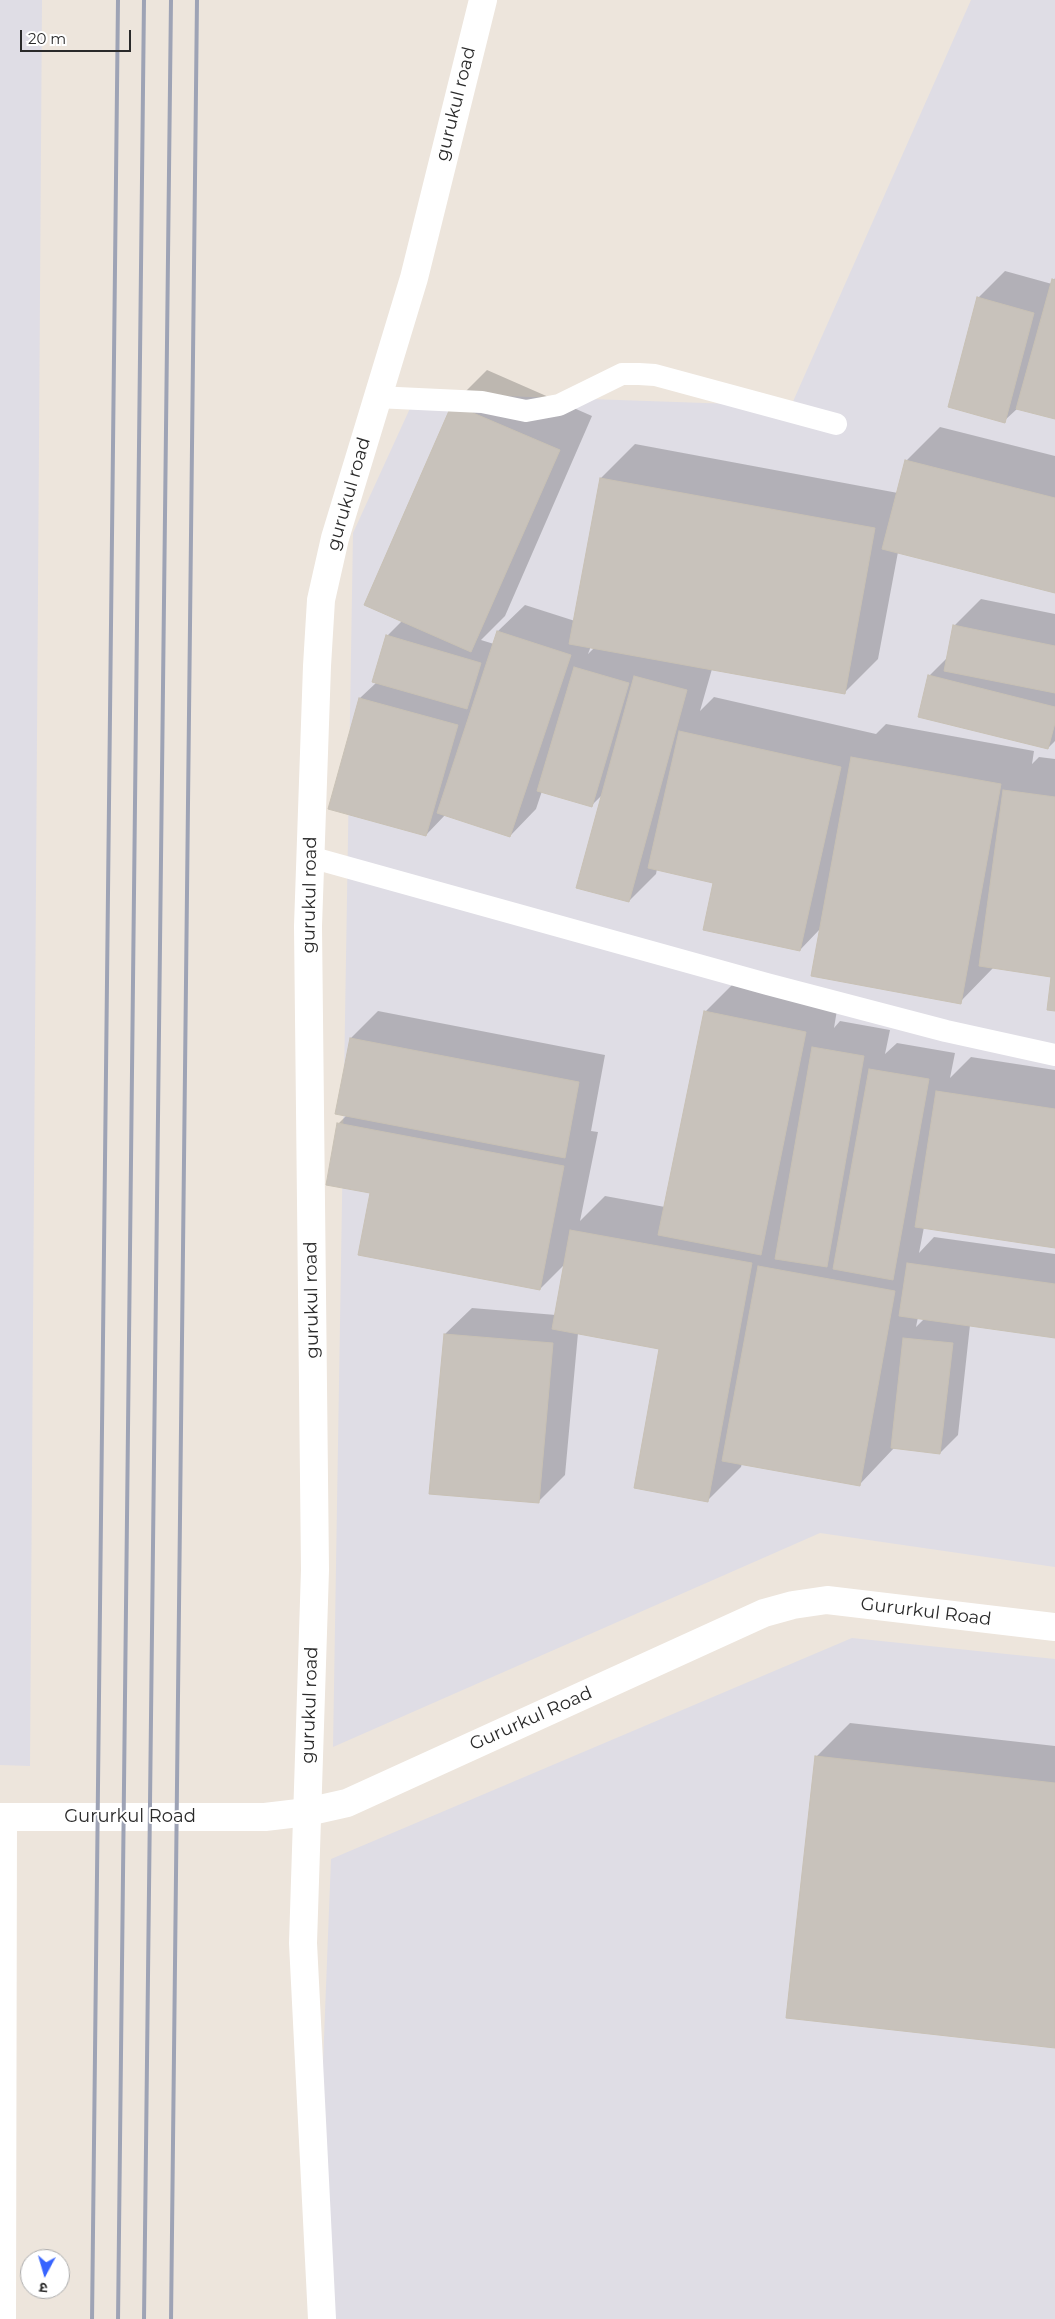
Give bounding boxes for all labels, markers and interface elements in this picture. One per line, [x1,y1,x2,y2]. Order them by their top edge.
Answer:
scale bar [22,20,134,52]
text: 20 m [28,29,66,48]
street label: gurukul road [431,45,481,163]
street label: gurukul road [322,435,376,553]
street label: gurukul road [298,836,322,954]
street label: gurukul road [300,1241,324,1359]
street label: Gururkul Road [859,1593,993,1631]
street label: gurukul road [297,1646,323,1764]
street label: Gururkul Road [466,1682,596,1756]
street label: Gururkul Road [64,1806,196,1828]
north arrow [20,2249,70,2299]
text: उ [39,2279,49,2297]

